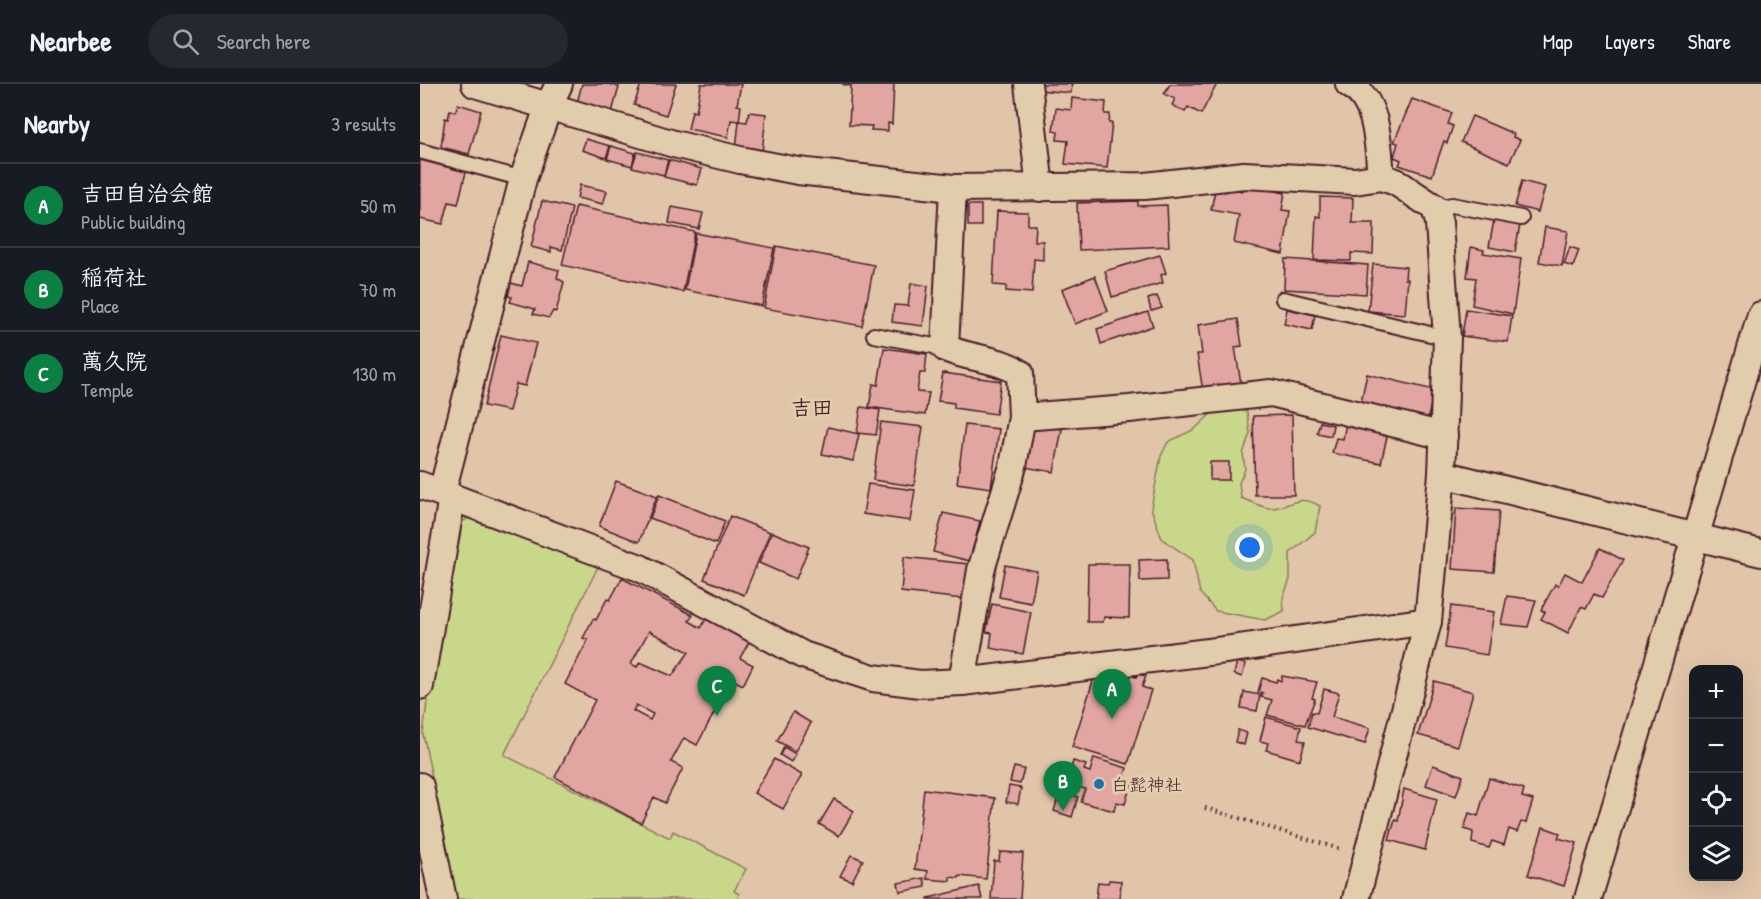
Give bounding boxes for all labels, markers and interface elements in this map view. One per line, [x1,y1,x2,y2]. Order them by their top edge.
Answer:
search box [148,14,568,68]
text: Nearbee [30,22,112,60]
icon: search [169,25,202,58]
text: Search here [217,26,311,56]
text: Map [1543,27,1572,56]
text: Layers [1605,27,1655,56]
text: Share [1688,27,1731,56]
text: Nearby [24,106,90,141]
text: 3 results [331,110,396,137]
text: 吉田自治会館 [81,178,213,208]
text: A [39,192,48,219]
text: 50 m [360,192,396,219]
text: Public building [81,208,185,235]
text: 稲荷社 [81,262,147,292]
text: B [38,276,49,303]
text: 70 m [359,276,396,303]
text: Place [81,292,120,319]
text: 萬久院 [81,346,147,376]
text: C [38,360,49,387]
text: 130 m [353,360,396,387]
text: Temple [81,376,134,403]
district label: 吉田 [791,393,833,422]
your location [1235,533,1264,562]
map controls [1689,665,1743,881]
button: + [1689,665,1743,719]
pin: C [698,666,736,716]
pin: A [1092,670,1132,719]
button: − [1689,719,1743,773]
pin: B [1044,762,1082,811]
place label: 白髭神社 [1111,772,1183,797]
button: locate [1689,773,1743,827]
marker: 白髭神社 [1092,777,1106,791]
button: layers [1689,827,1743,881]

